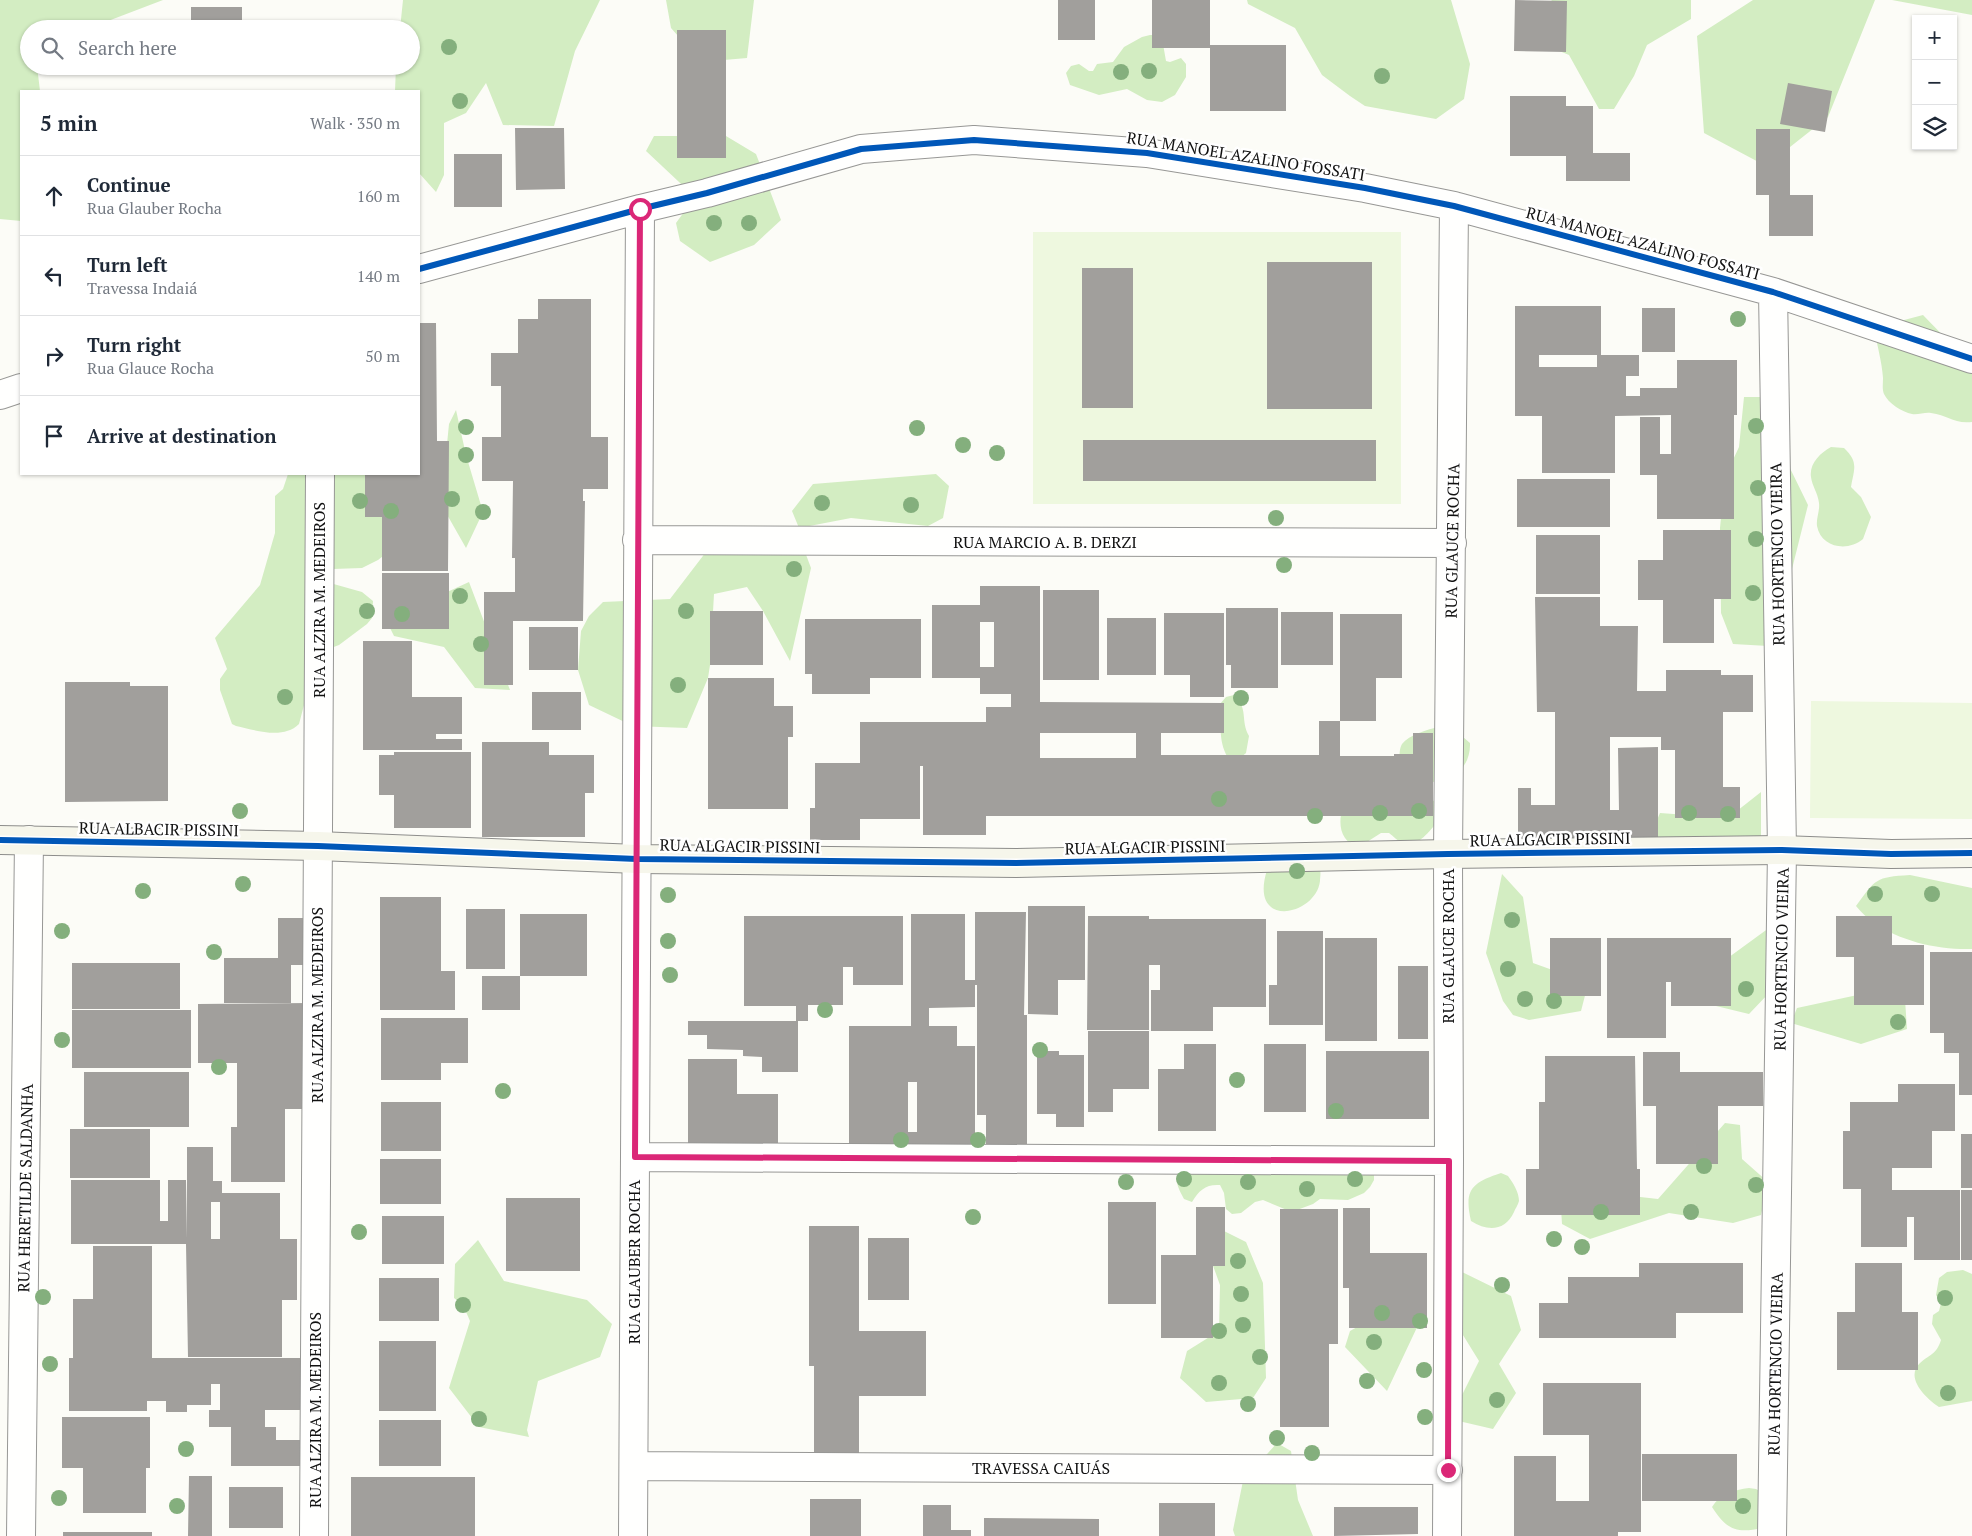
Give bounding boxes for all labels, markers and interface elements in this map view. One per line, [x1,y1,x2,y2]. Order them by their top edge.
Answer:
map controls [1912,15,1957,150]
button: + [1912,15,1957,60]
search box [20,20,420,75]
icon: search [38,34,66,62]
text: Search here [78,35,177,60]
button: − [1912,60,1957,105]
button: layers [1912,105,1957,150]
text: 5 min [40,109,97,137]
text: Walk · 350 m [310,112,400,134]
street label: RUA MANOEL AZALINO FOSSATI [1125,126,1367,186]
text: Continue [87,172,171,197]
icon: ahead [40,182,68,210]
text: 160 m [357,185,400,207]
text: Rua Glauber Rocha [87,197,222,219]
route start [629,198,652,221]
street label: RUA MANOEL AZALINO FOSSATI [1524,201,1762,285]
text: Turn left [87,252,168,277]
icon: left [40,262,68,290]
text: 140 m [357,265,400,287]
text: Travessa Indaiá [87,277,197,299]
text: Turn right [87,332,181,357]
icon: right [40,342,68,370]
text: 50 m [365,345,400,367]
text: Rua Glauce Rocha [87,357,214,379]
icon: arrive [40,422,68,450]
text: Arrive at destination [87,423,276,448]
street label: RUA HORTENCIO VIEIRA [1764,462,1790,646]
street label: RUA GLAUCE ROCHA [1440,463,1464,619]
street label: RUA ALZIRA M. MEDEIROS [308,502,330,698]
street label: RUA MARCIO A. B. DERZI [953,531,1137,553]
street label: RUA ALBACIR PISSINI [79,817,239,841]
street label: RUA ALGACIR PISSINI [1469,827,1631,851]
street label: RUA ALGACIR PISSINI [659,834,821,858]
street label: RUA ALGACIR PISSINI [1064,835,1226,859]
street label: RUA HORTENCIO VIEIRA [1768,867,1794,1051]
street label: RUA GLAUCE ROCHA [1437,869,1459,1023]
street label: RUA ALZIRA M. MEDEIROS [306,907,328,1103]
street label: RUA HERETILDE SALDANHA [12,1083,38,1293]
street label: RUA GLAUBER ROCHA [623,1180,645,1344]
street label: RUA HORTENCIO VIEIRA [1762,1272,1788,1456]
street label: RUA ALZIRA M. MEDEIROS [304,1312,326,1508]
street label: TRAVESSA CAIUÁS [972,1457,1110,1479]
route end [1437,1459,1460,1482]

